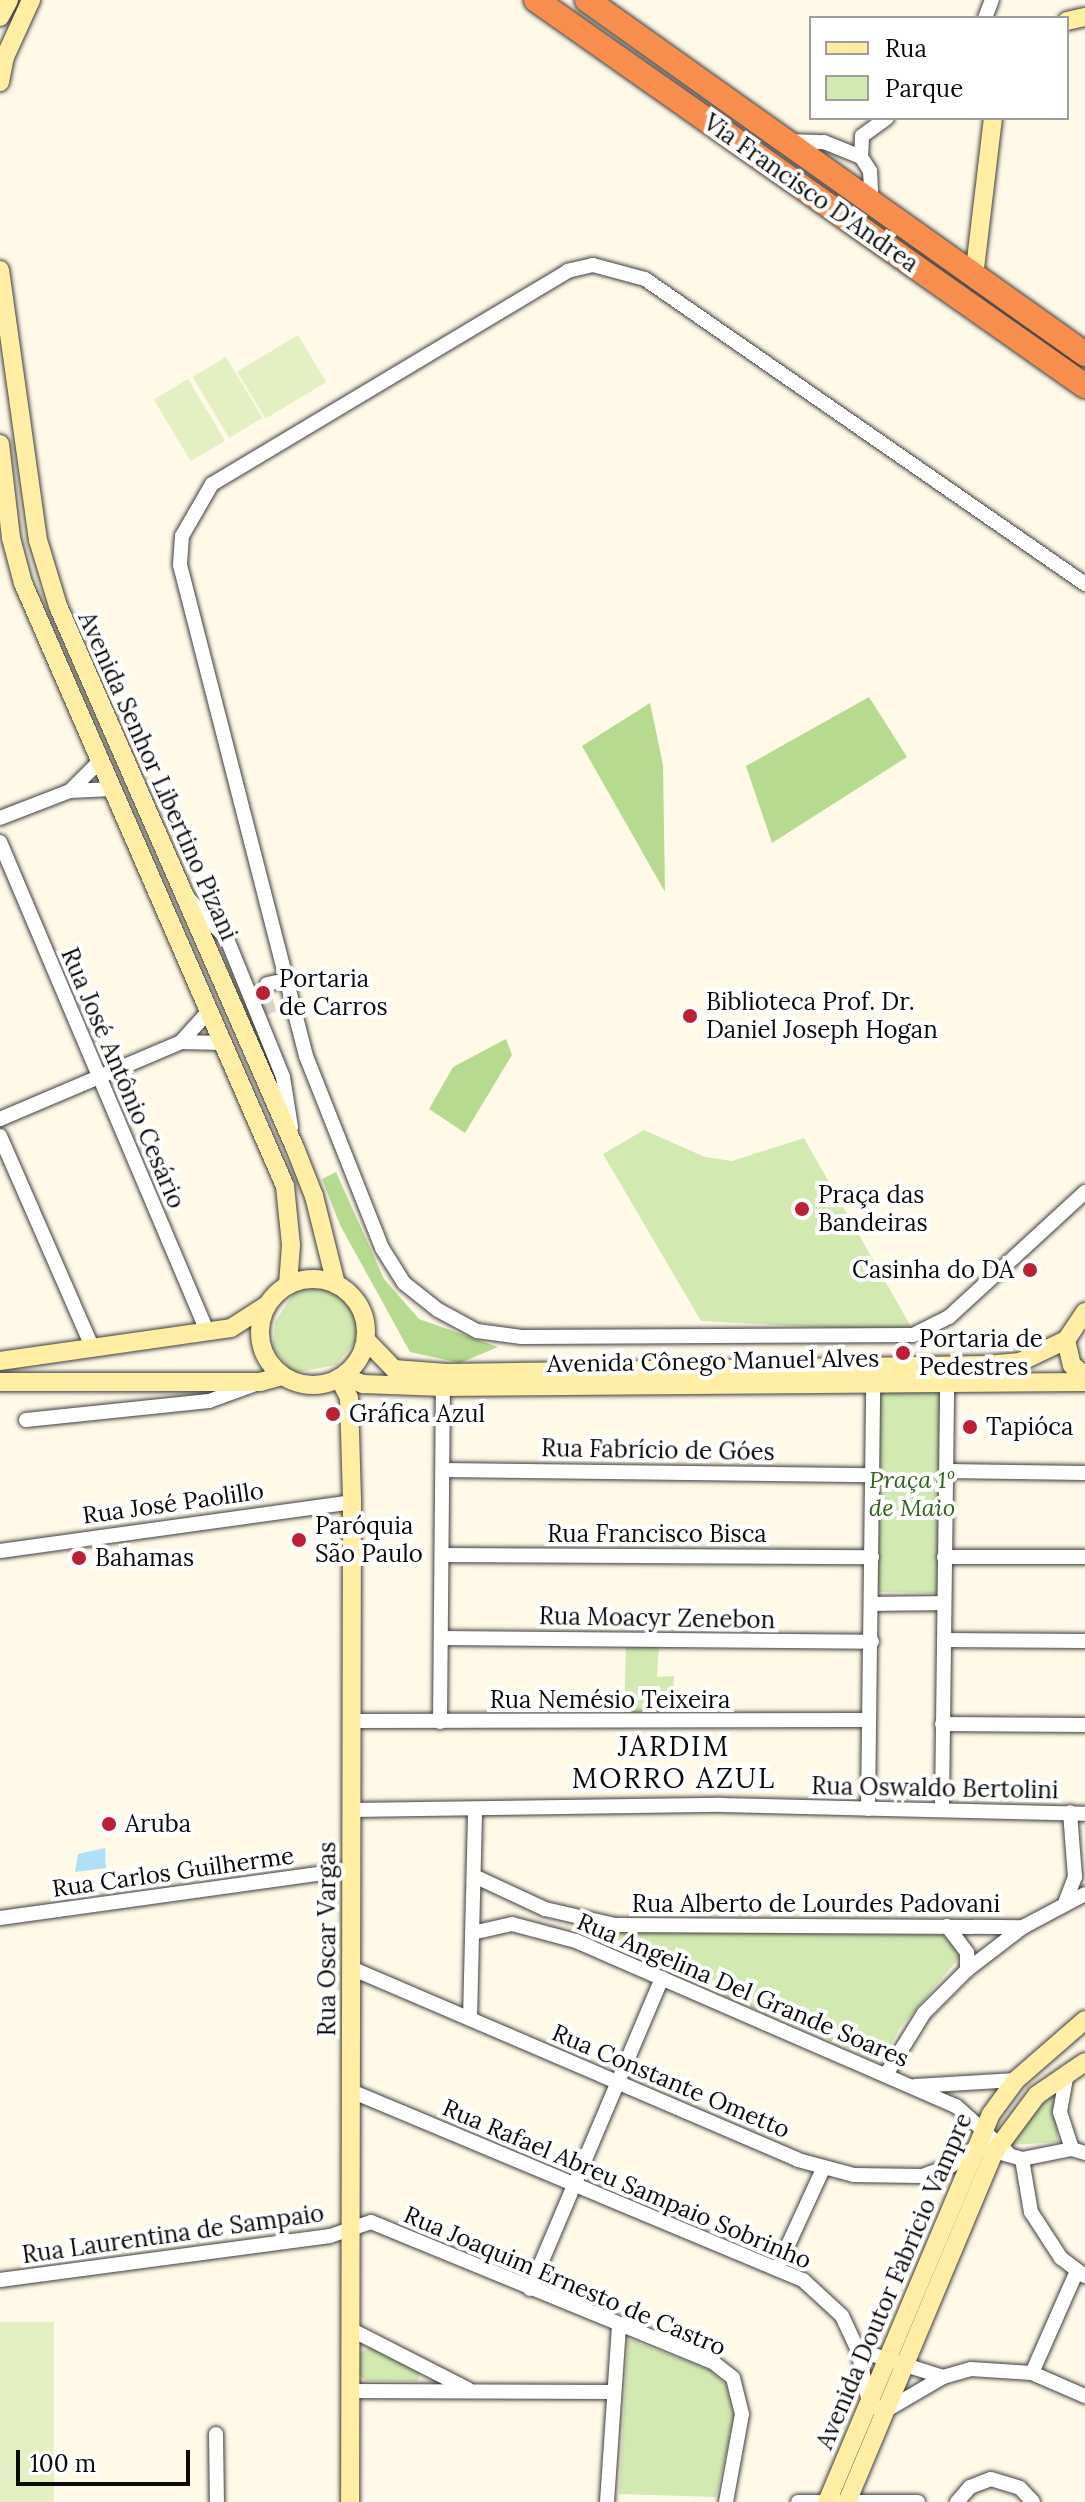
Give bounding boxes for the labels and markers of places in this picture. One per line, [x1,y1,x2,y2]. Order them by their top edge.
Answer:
place label: Portaria de Carros [279,965,388,1021]
marker: Portaria de Carros [254,984,272,1002]
place label: Biblioteca Prof. Dr. Daniel Joseph Hogan [706,988,938,1044]
marker: Biblioteca Prof. Dr. Daniel Joseph Hogan [681,1007,699,1025]
place label: Praça das Bandeiras [818,1181,928,1237]
marker: Praça das Bandeiras [793,1200,811,1218]
place label: Casinha do DA [852,1256,1014,1284]
marker: Casinha do DA [1021,1261,1039,1279]
place label: Portaria de Pedestres [919,1325,1043,1381]
marker: Portaria de Pedestres [894,1344,912,1362]
place label: Gráfica Azul [349,1400,485,1428]
marker: Gráfica Azul [324,1405,342,1423]
place label: Tapióca [986,1413,1073,1441]
marker: Tapióca [961,1418,979,1436]
place label: Paróquia São Paulo [315,1512,423,1568]
marker: Paróquia São Paulo [290,1531,308,1549]
place label: Bahamas [95,1544,194,1572]
marker: Bahamas [70,1549,88,1567]
place label: Aruba [125,1810,191,1838]
marker: Aruba [100,1815,118,1833]

